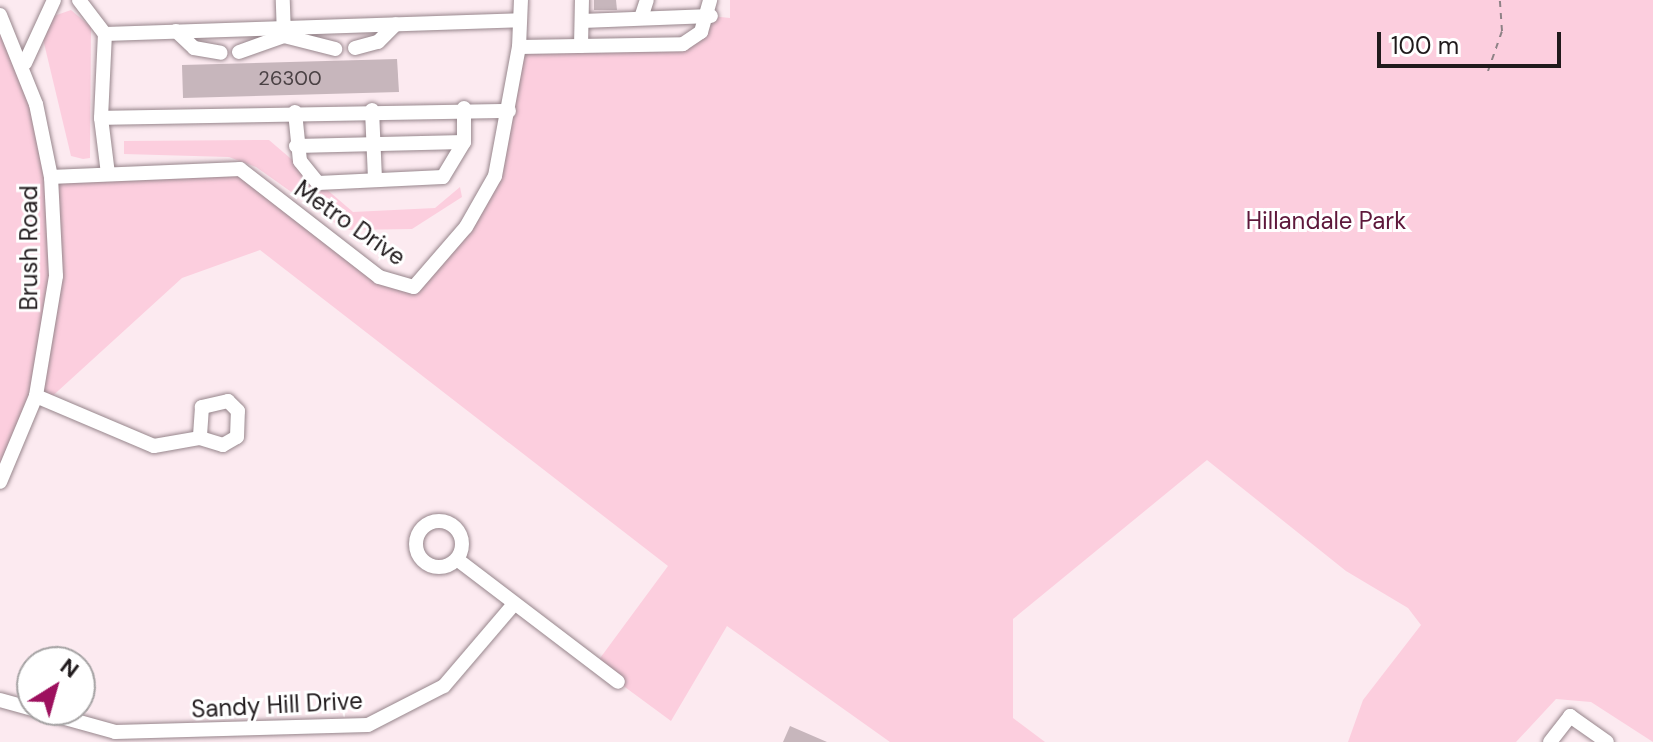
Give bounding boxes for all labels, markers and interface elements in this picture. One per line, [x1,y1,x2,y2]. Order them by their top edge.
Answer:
scale bar [1381,16,1565,66]
text: 100 m [1391,30,1459,61]
house number: 26300 [258,66,322,90]
street label: Metro Drive [289,174,411,272]
street label: Brush Road [15,185,43,311]
park label: Hillandale Park [1246,207,1406,235]
north arrow [16,646,96,726]
text: N [54,652,85,684]
street label: Sandy Hill Drive [191,686,363,724]

